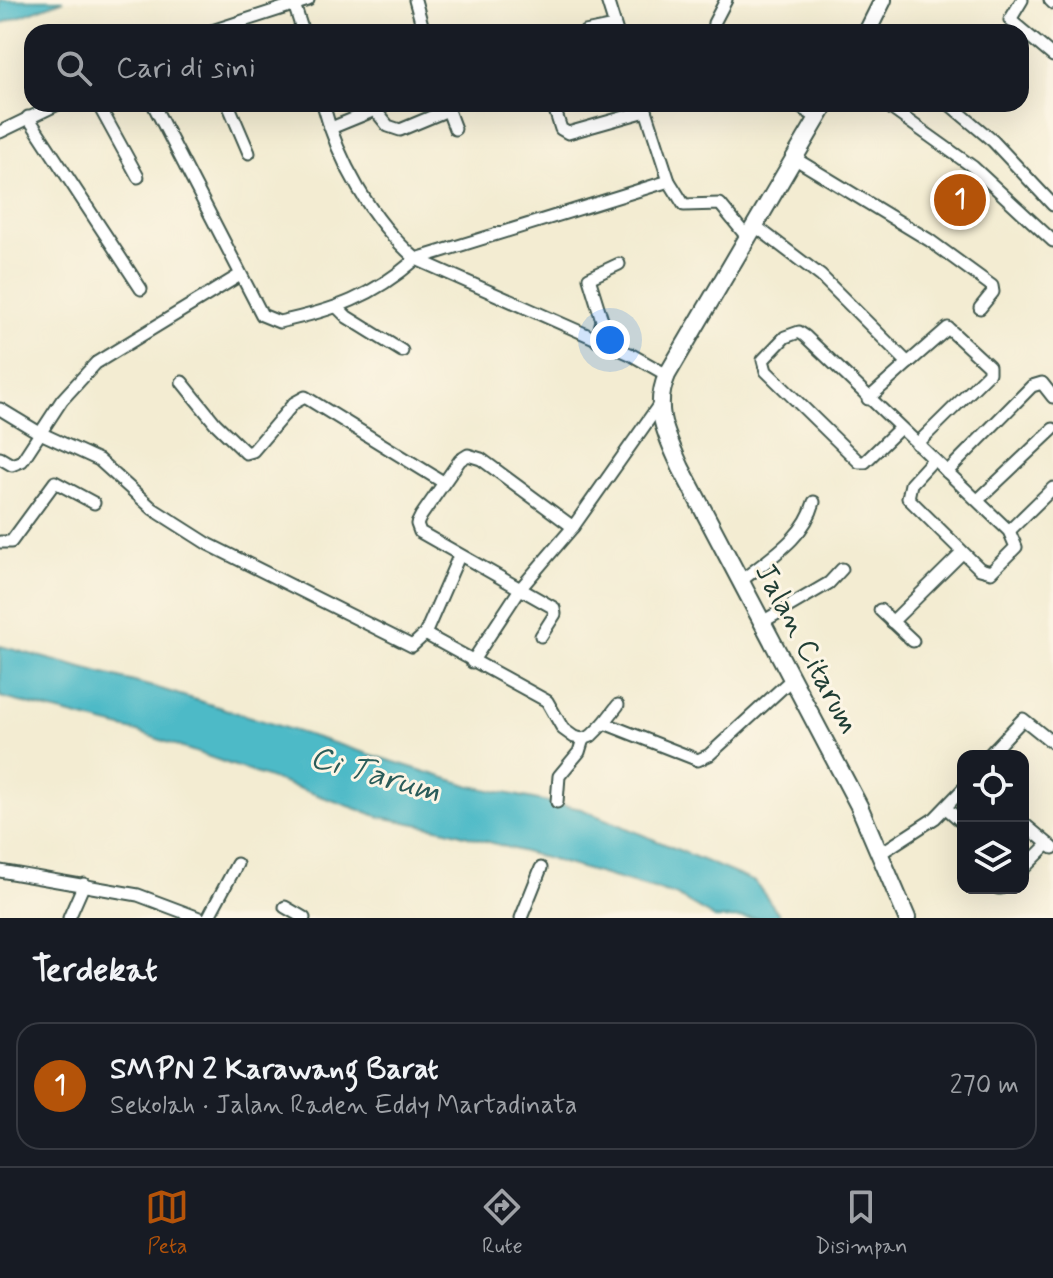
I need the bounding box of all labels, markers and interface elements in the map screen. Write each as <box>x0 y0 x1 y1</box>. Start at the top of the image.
search box <box>24 24 1029 112</box>
icon: search <box>52 46 96 90</box>
text: Cari di sini <box>116 49 256 88</box>
pin: 1 <box>934 170 986 230</box>
your location <box>590 320 630 360</box>
street label: Jalan Citarum <box>745 556 868 741</box>
water label: Ci Tarum <box>306 736 445 813</box>
map controls <box>957 750 1029 894</box>
button: locate <box>957 750 1029 822</box>
button: layers <box>957 822 1029 894</box>
text: Terdekat <box>32 948 158 993</box>
text: SMPN 2 Karawang Barat <box>110 1050 439 1089</box>
text: 1 <box>54 1069 66 1103</box>
text: 270 m <box>950 1069 1019 1103</box>
text: Sekolah · Jalan Raden Eddy Martadinata <box>110 1089 578 1123</box>
tab: Peta <box>145 1185 189 1261</box>
tab: Rute <box>480 1185 524 1261</box>
tab: Disimpan <box>815 1185 908 1261</box>

